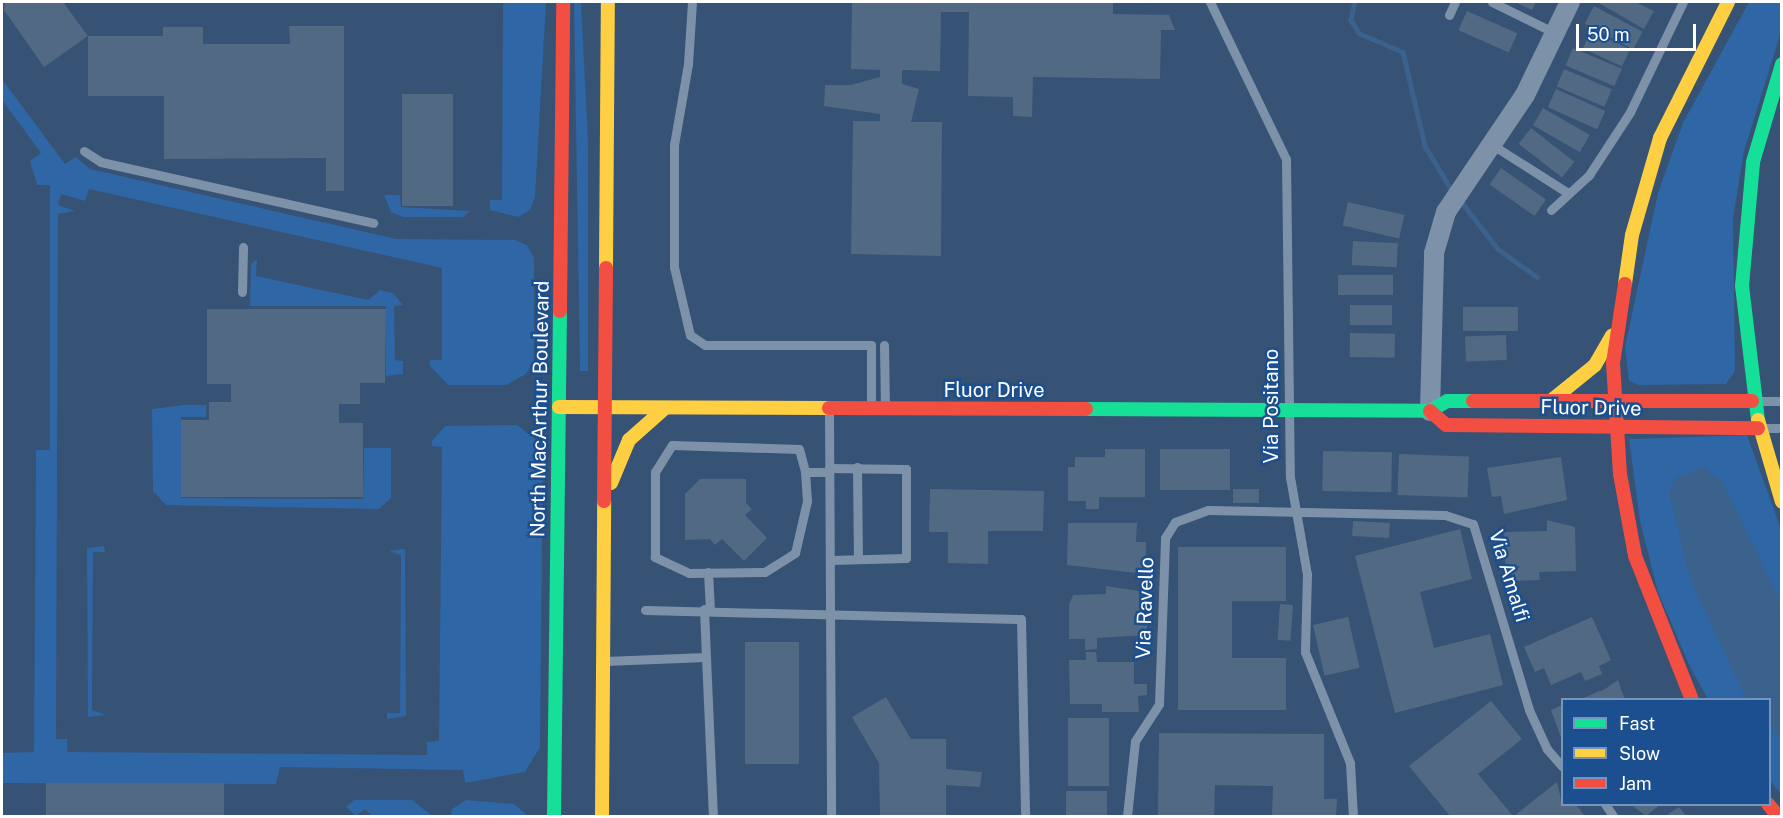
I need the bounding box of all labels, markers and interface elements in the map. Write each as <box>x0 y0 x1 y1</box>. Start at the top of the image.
scale bar <box>1579 12 1699 50</box>
text: 50 m <box>1587 24 1630 45</box>
street label: North MacArthur Boulevard <box>526 280 554 538</box>
street label: Via Positano <box>1259 349 1283 463</box>
street label: Fluor Drive <box>943 378 1045 402</box>
street label: Fluor Drive <box>1540 395 1642 421</box>
street label: Via Amalfi <box>1484 527 1534 625</box>
street label: Via Ravello <box>1131 557 1159 659</box>
legend <box>1561 698 1771 806</box>
text: Fast <box>1619 713 1655 734</box>
text: Slow <box>1619 743 1660 764</box>
text: Jam <box>1619 773 1652 794</box>

